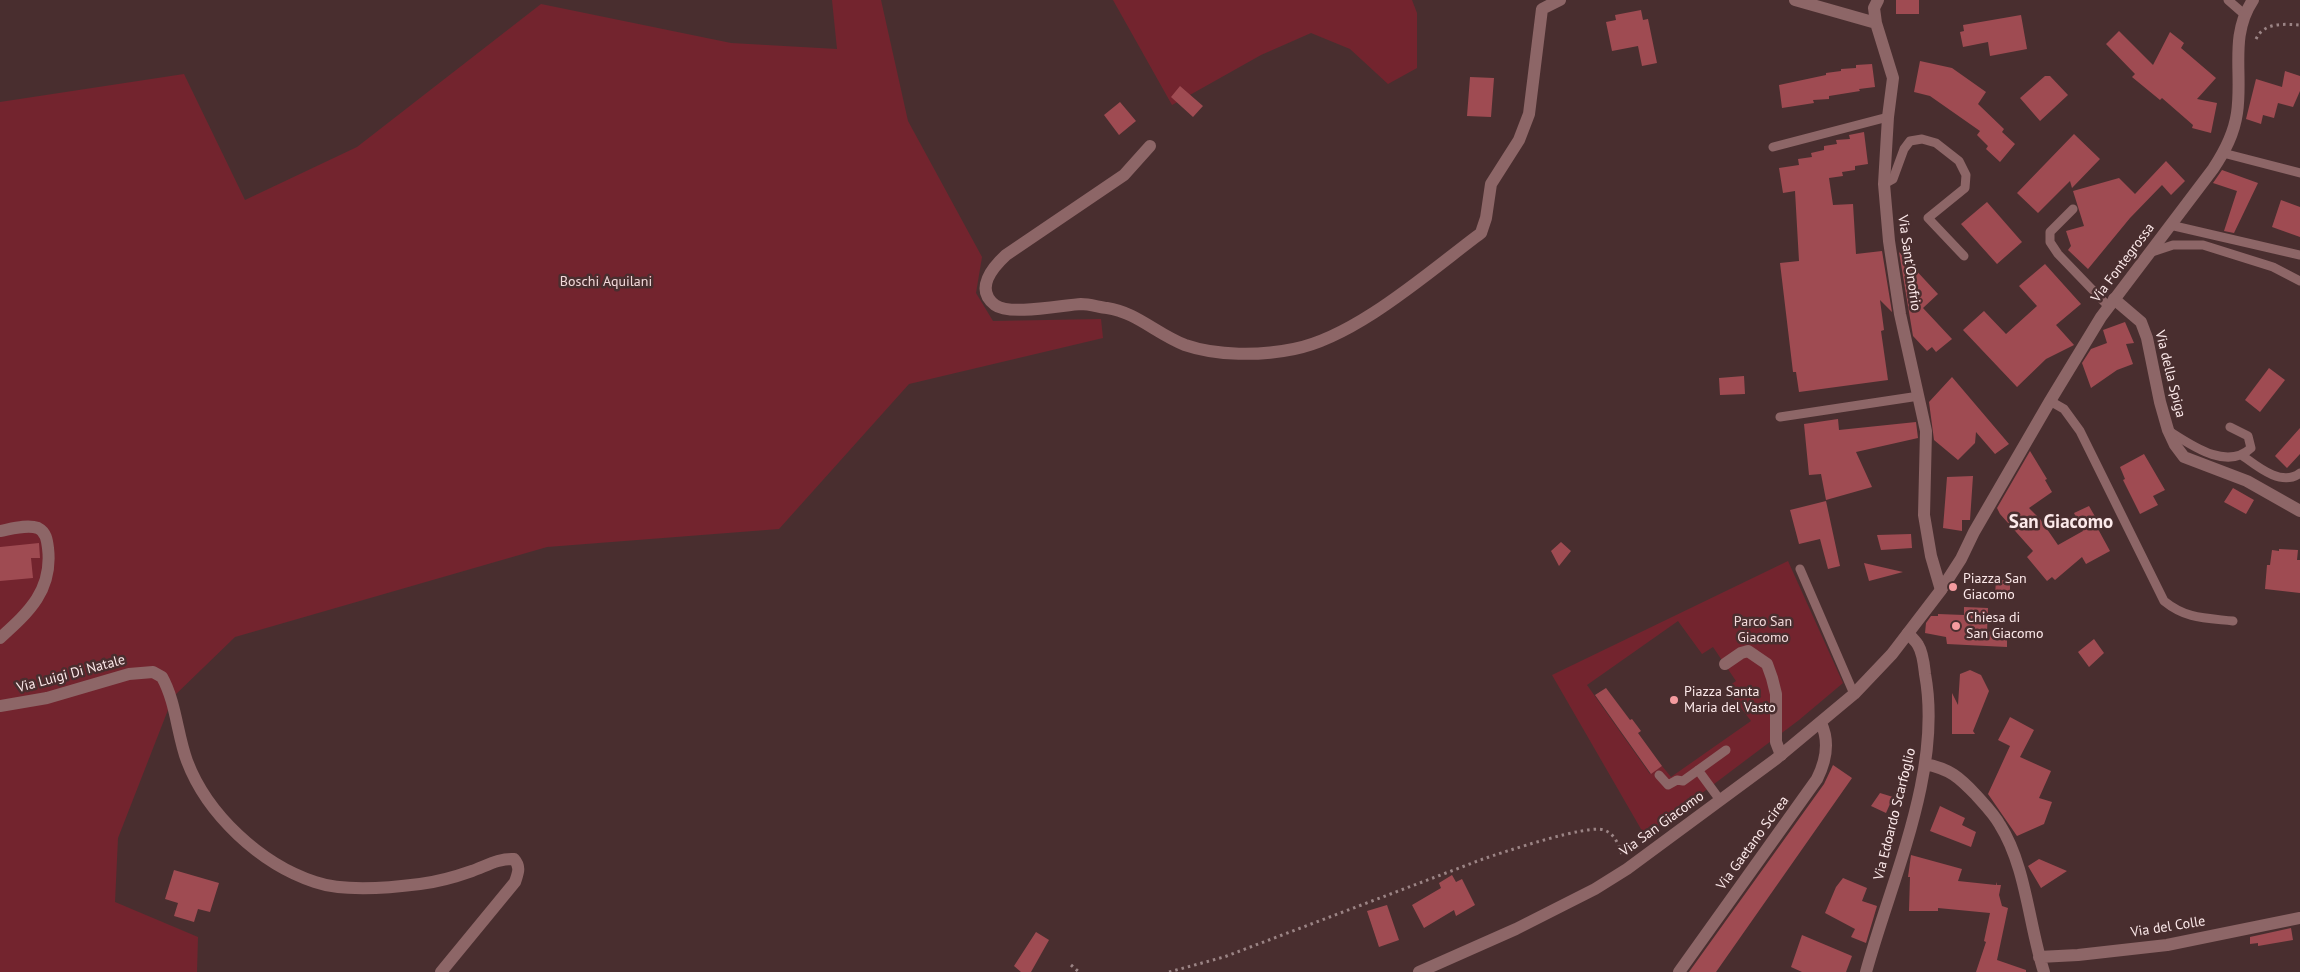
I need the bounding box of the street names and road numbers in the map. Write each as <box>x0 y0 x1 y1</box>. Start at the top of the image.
street label: Via Sant'Onofrio <box>1894 214 1924 312</box>
street label: Via Fontegrossa <box>2088 220 2158 306</box>
street label: Via della Spiga <box>2151 329 2189 419</box>
street label: Via Luigi Di Natale <box>15 651 127 697</box>
street label: Via Edoardo Scarfoglio <box>1870 746 1920 882</box>
street label: Via San Giacomo <box>1617 788 1707 860</box>
street label: Via Gaetano Scirea <box>1713 793 1793 893</box>
street label: Via del Colle <box>2130 913 2206 941</box>

